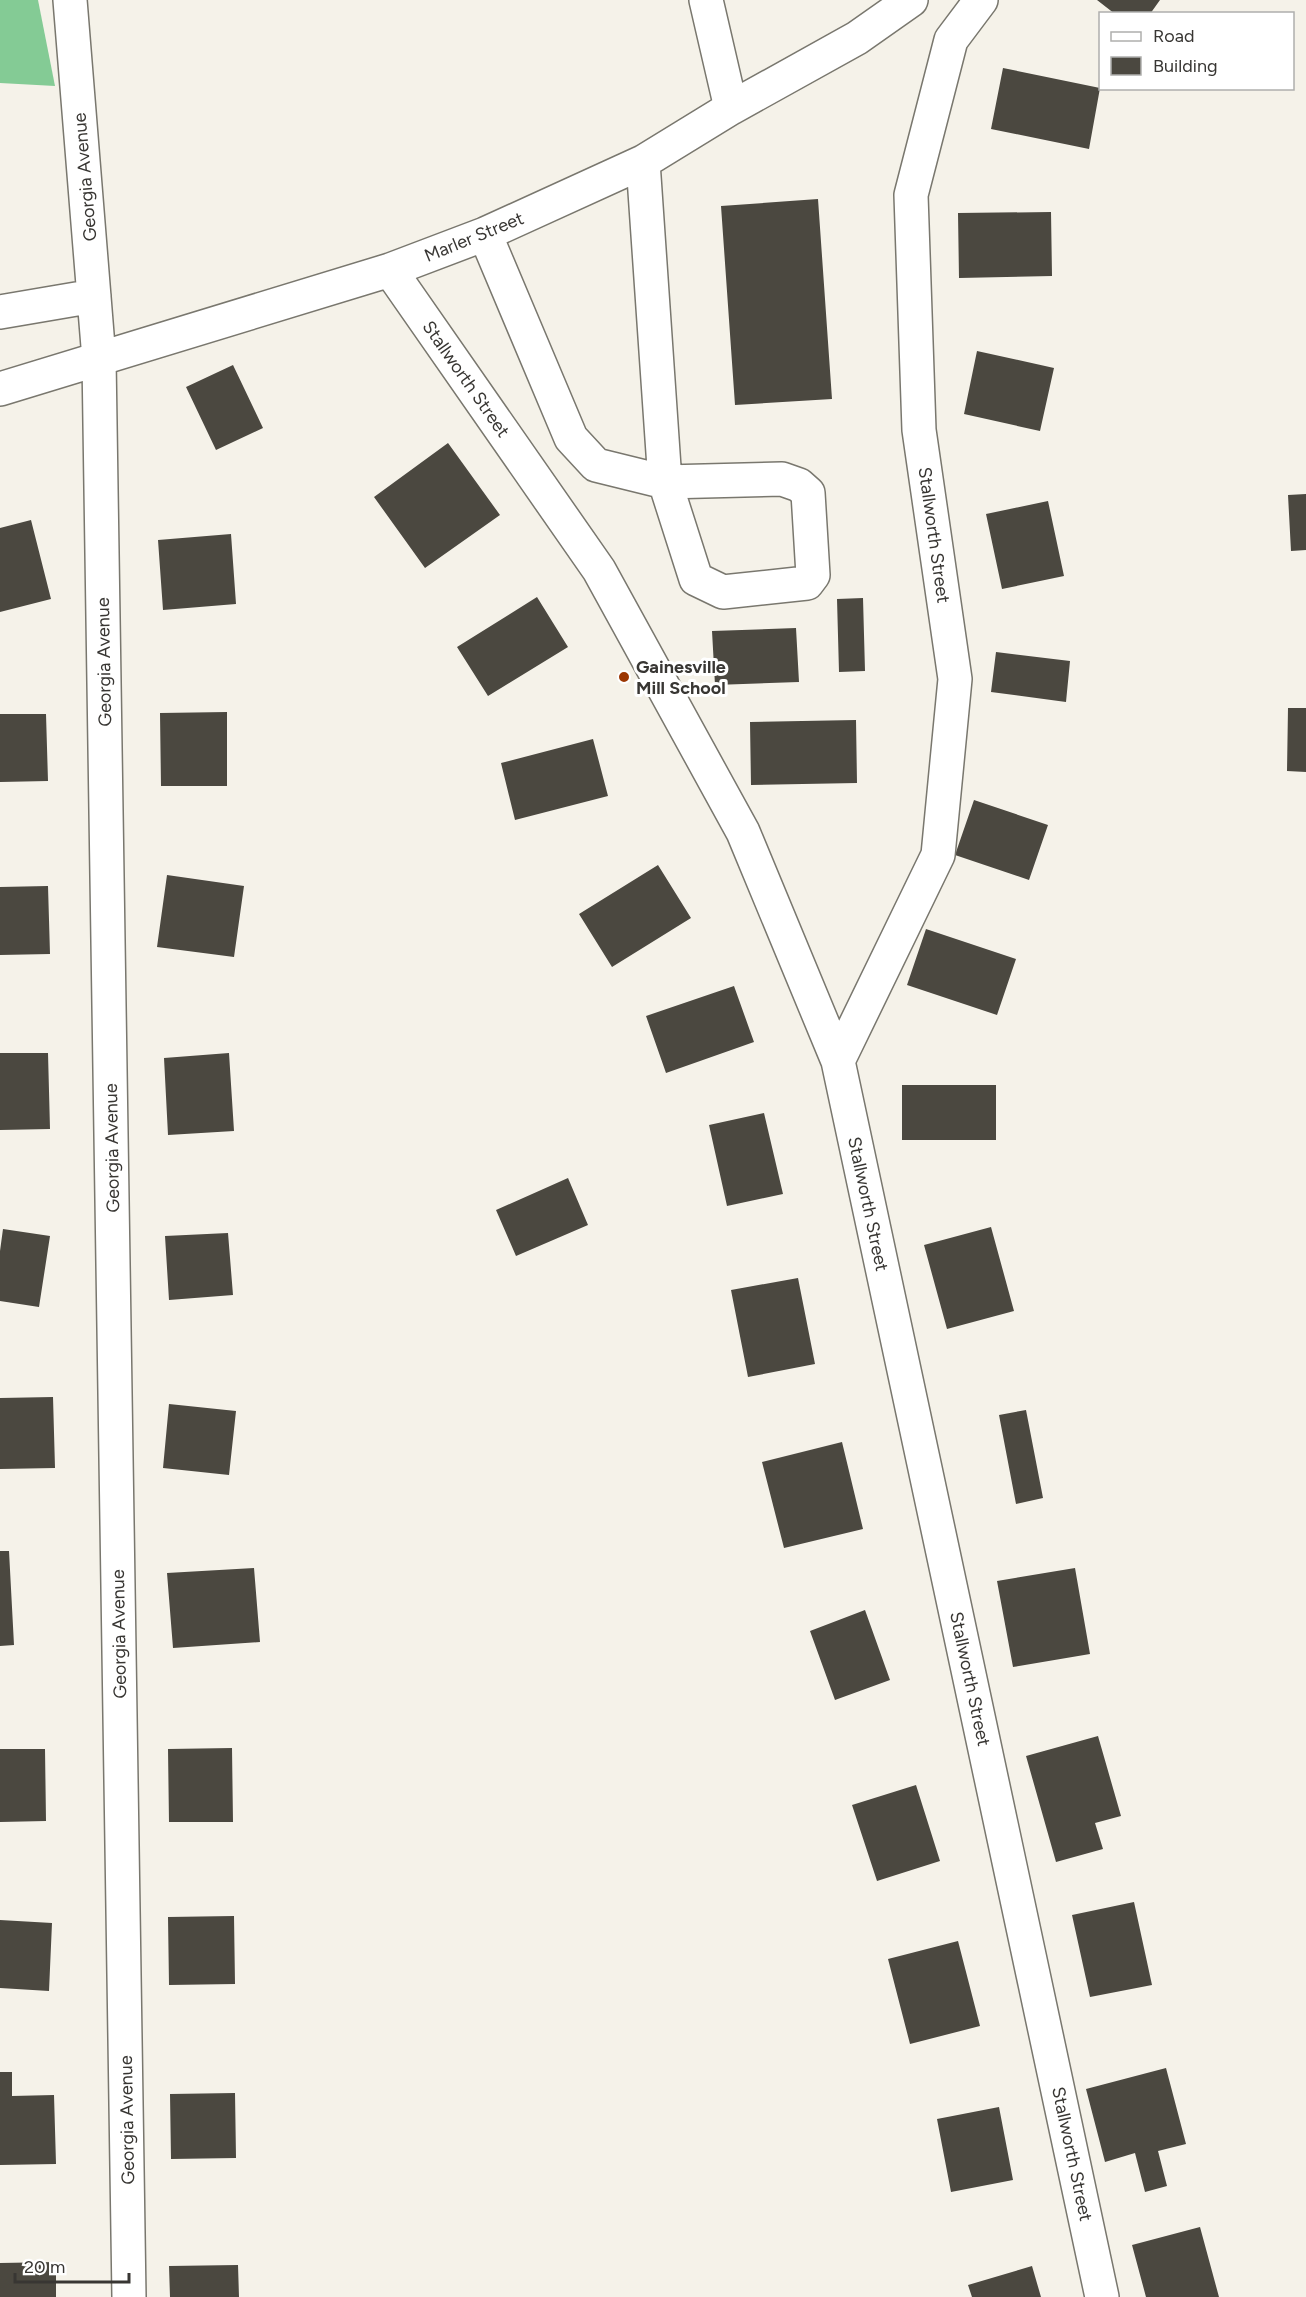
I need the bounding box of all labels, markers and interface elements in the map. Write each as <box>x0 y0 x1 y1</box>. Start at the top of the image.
legend <box>1099 12 1294 90</box>
text: Road <box>1153 25 1194 47</box>
text: Building <box>1153 55 1218 77</box>
street label: Georgia Avenue <box>68 111 102 242</box>
street label: Marler Street <box>421 207 527 267</box>
street label: Stallworth Street <box>418 317 514 442</box>
street label: Stallworth Street <box>914 466 954 605</box>
street label: Georgia Avenue <box>92 597 116 727</box>
place label: Gainesville Mill School <box>636 656 726 699</box>
marker: Gainesville Mill School <box>617 670 631 684</box>
street label: Georgia Avenue <box>100 1083 124 1213</box>
street label: Stallworth Street <box>843 1135 893 1273</box>
street label: Georgia Avenue <box>107 1569 131 1699</box>
street label: Stallworth Street <box>945 1610 995 1748</box>
street label: Georgia Avenue <box>115 2055 139 2185</box>
street label: Stallworth Street <box>1047 2085 1097 2223</box>
scale bar <box>15 2246 129 2284</box>
text: 20 m <box>24 2256 65 2278</box>

